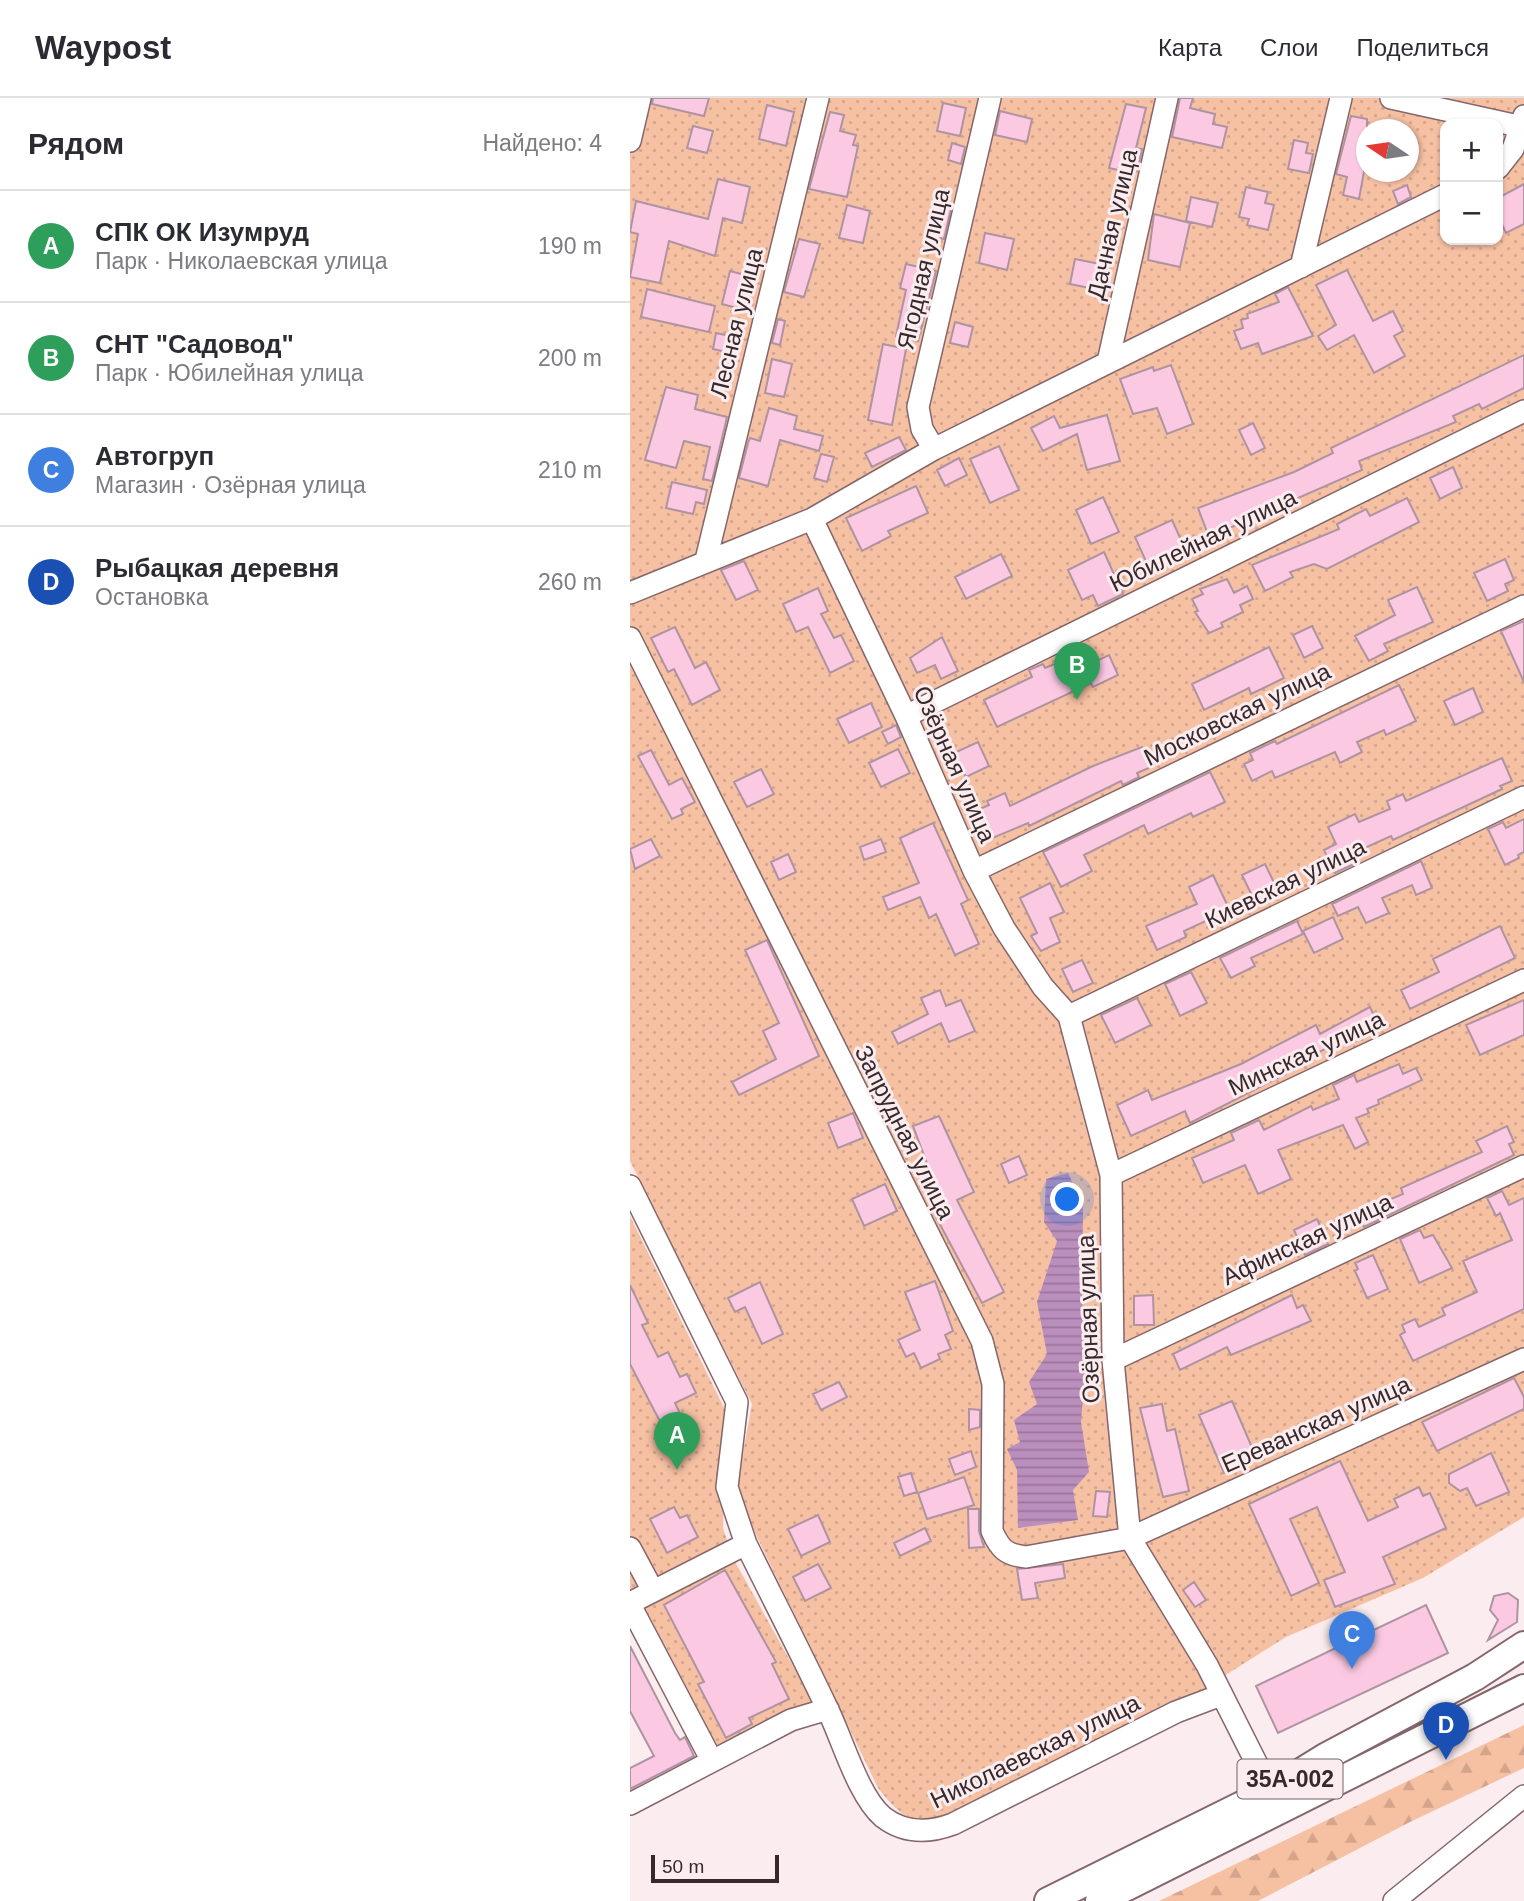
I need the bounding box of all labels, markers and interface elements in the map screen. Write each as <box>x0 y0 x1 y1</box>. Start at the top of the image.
text: Waypost <box>35 29 171 66</box>
text: Карта <box>1158 34 1222 61</box>
text: Слои <box>1260 34 1318 61</box>
text: Поделиться <box>1356 34 1489 61</box>
north arrow <box>1356 119 1419 182</box>
map controls <box>1440 119 1503 245</box>
button: + <box>1440 119 1503 182</box>
text: Рядом <box>28 127 124 160</box>
text: Найдено: 4 <box>482 130 602 156</box>
street label: Дачная улица <box>1082 145 1143 302</box>
button: − <box>1440 182 1503 245</box>
street label: Ягодная улица <box>891 185 955 352</box>
text: СПК ОК Изумруд <box>95 217 309 247</box>
text: A <box>43 233 59 259</box>
text: 190 m <box>538 233 602 259</box>
street label: Лесная улица <box>704 245 768 401</box>
text: Парк · Николаевская улица <box>95 248 388 274</box>
text: СНТ "Садовод" <box>95 329 294 359</box>
text: B <box>43 345 59 371</box>
text: 200 m <box>538 345 602 371</box>
text: Парк · Юбилейная улица <box>95 360 364 386</box>
text: Автогруп <box>95 441 214 471</box>
text: C <box>43 457 59 483</box>
text: 210 m <box>538 457 602 483</box>
text: Магазин · Озёрная улица <box>95 472 366 498</box>
street label: Юбилейная улица <box>1105 483 1301 597</box>
text: Рыбацкая деревня <box>95 553 339 583</box>
text: D <box>43 569 59 595</box>
text: 260 m <box>538 569 602 595</box>
text: Остановка <box>95 584 209 610</box>
pin: B <box>1054 642 1100 700</box>
street label: Московская улица <box>1139 657 1335 771</box>
street label: Озёрная улица <box>908 681 1002 847</box>
street label: Киевская улица <box>1200 832 1370 934</box>
street label: Минская улица <box>1224 1005 1389 1101</box>
street label: Запрудная улица <box>850 1041 961 1224</box>
your location <box>1050 1182 1084 1216</box>
street label: Афинская улица <box>1218 1187 1397 1290</box>
street label: Озёрная улица <box>1072 1234 1104 1404</box>
street label: Ереванская улица <box>1217 1370 1415 1478</box>
pin: A <box>654 1412 700 1470</box>
pin: C <box>1329 1611 1375 1669</box>
street label: Николаевская улица <box>926 1688 1145 1813</box>
pin: D <box>1423 1702 1469 1760</box>
road number: 35А-002 <box>1238 1760 1342 1798</box>
scale bar <box>651 1852 779 1884</box>
text: 50 m <box>662 1856 704 1877</box>

